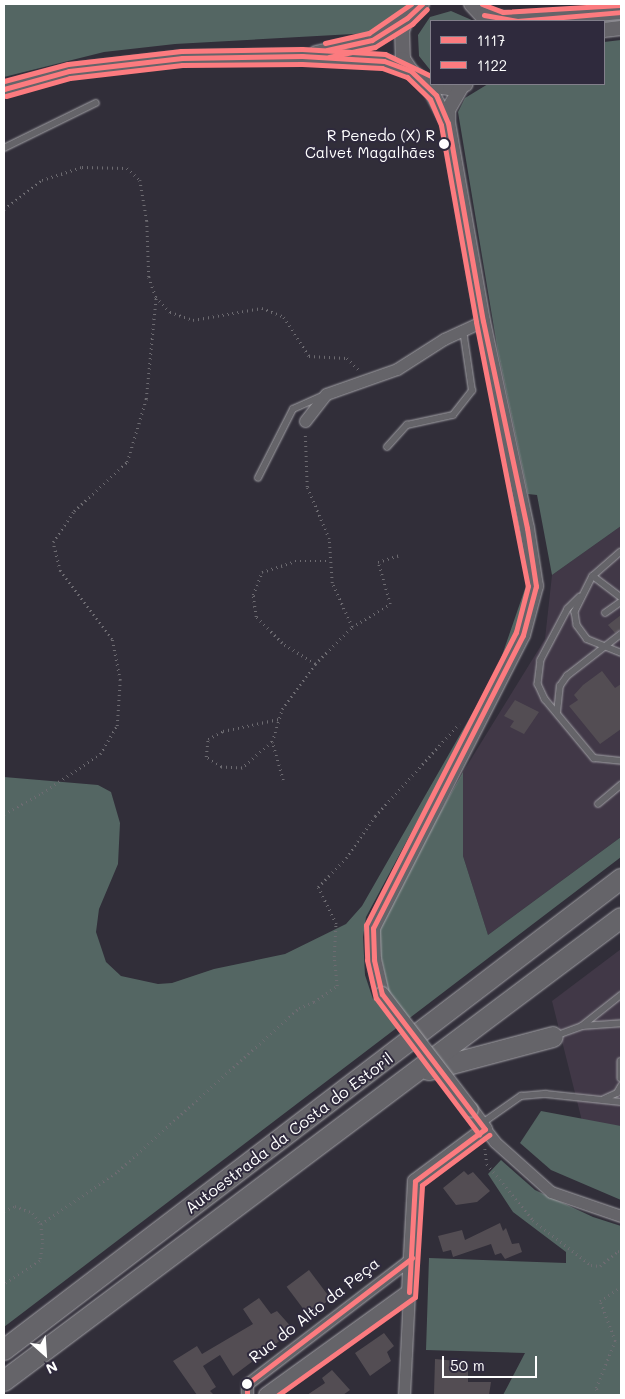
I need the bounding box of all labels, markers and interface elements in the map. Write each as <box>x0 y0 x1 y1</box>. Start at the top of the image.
legend <box>430 20 605 85</box>
text: 1117 <box>477 30 505 50</box>
text: 1122 <box>477 55 507 75</box>
place label: R Penedo (X) R Calvet Magalhães <box>305 126 435 161</box>
marker: R Penedo (X) R Calvet Magalhães <box>439 139 449 149</box>
street label: Autoestrada da Costa do Estoril <box>181 1048 397 1218</box>
street label: Rua do Alto da Peça <box>245 1253 383 1367</box>
north arrow <box>20 1329 70 1379</box>
scale bar <box>445 1346 540 1378</box>
text: 50 m <box>450 1355 485 1375</box>
text: N <box>43 1357 61 1379</box>
unlabelled marker <box>242 1379 252 1389</box>

